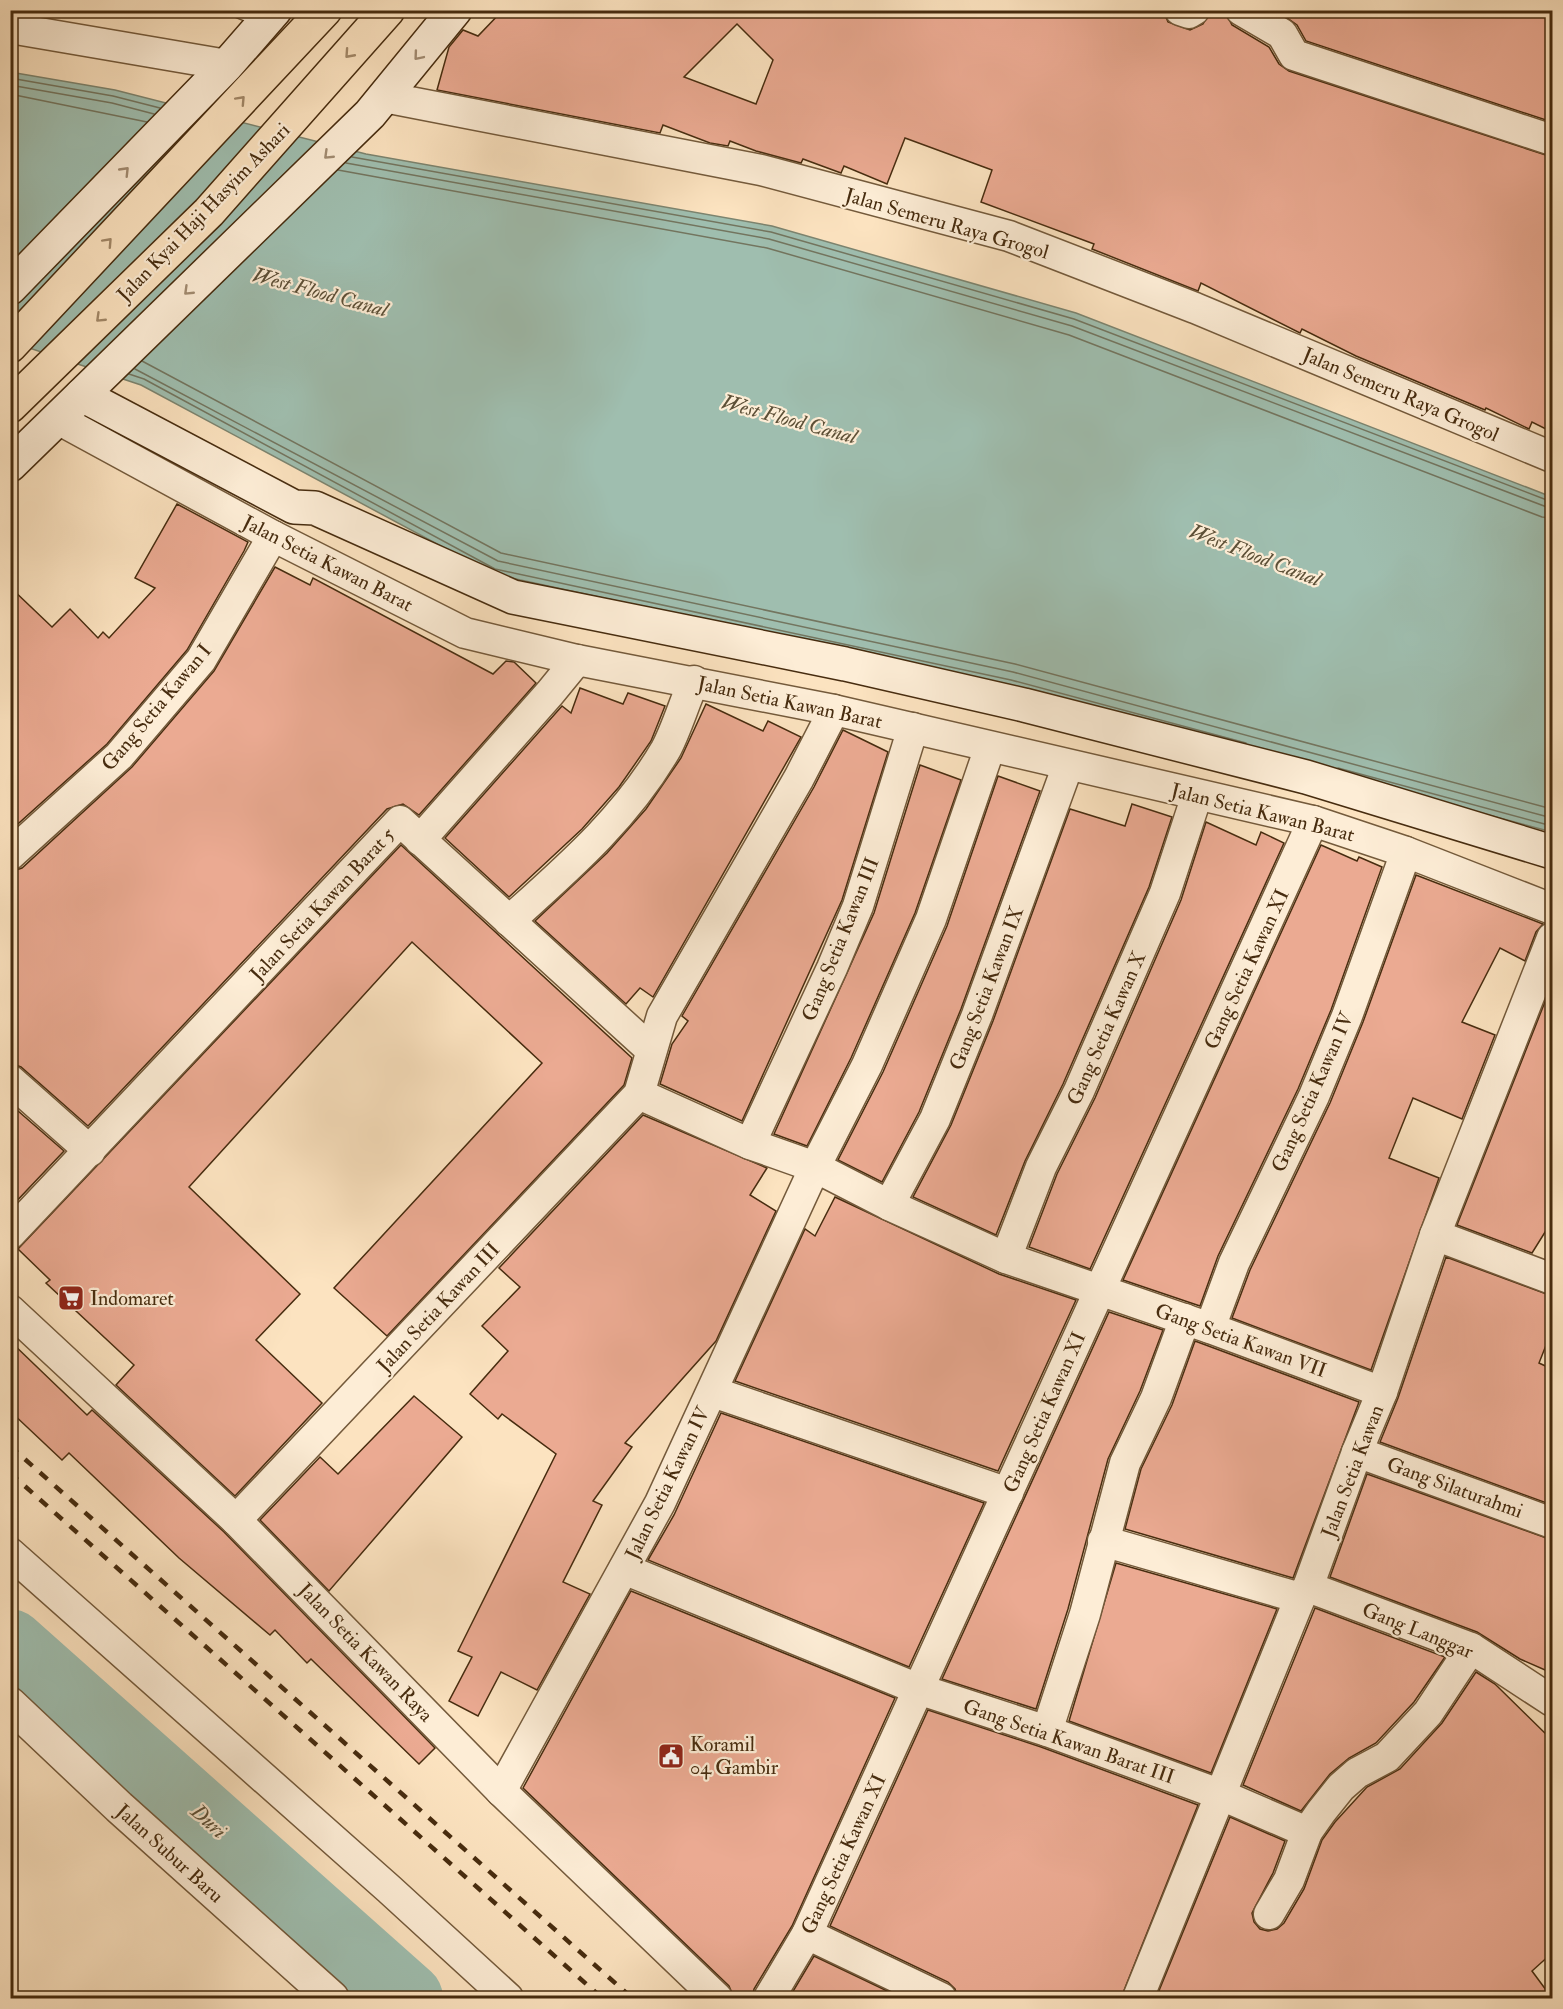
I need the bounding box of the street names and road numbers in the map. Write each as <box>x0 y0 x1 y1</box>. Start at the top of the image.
street label: Jalan Kyai Haji Hasyim Ashari <box>111 118 295 308</box>
street label: Jalan Semeru Raya Grogol <box>841 182 1052 265</box>
street label: Jalan Semeru Raya Grogol <box>1298 341 1503 447</box>
street label: Jalan Setia Kawan Barat <box>237 509 418 617</box>
street label: Gang Setia Kawan I <box>96 639 217 776</box>
street label: Jalan Setia Kawan Barat <box>694 671 885 734</box>
street label: Jalan Setia Kawan Barat <box>1168 777 1358 847</box>
street label: Jalan Setia Kawan Barat 5 <box>244 822 400 987</box>
street label: Gang Setia Kawan III <box>796 854 885 1025</box>
street label: Gang Setia Kawan XI <box>1198 885 1294 1053</box>
street label: Gang Setia Kawan IX <box>944 902 1029 1074</box>
street label: Gang Setia Kawan X <box>1061 947 1152 1109</box>
street label: Gang Setia Kawan IV <box>1266 1008 1359 1176</box>
street label: Jalan Setia Kawan III <box>371 1237 505 1378</box>
street label: Gang Setia Kawan VII <box>1152 1298 1330 1383</box>
street label: Gang Setia Kawan XI <box>998 1328 1091 1497</box>
street label: Jalan Setia Kawan <box>1315 1401 1389 1542</box>
street label: Jalan Setia Kawan IV <box>619 1402 716 1564</box>
street label: Gang Silaturahmi <box>1383 1451 1526 1524</box>
street label: Jalan Setia Kawan Raya <box>292 1577 439 1728</box>
street label: Gang Langgar <box>1359 1597 1478 1664</box>
street label: Gang Setia Kawan Barat III <box>960 1694 1178 1789</box>
street label: Gang Setia Kawan XI <box>795 1770 891 1938</box>
street label: Jalan Subur Baru <box>110 1798 229 1908</box>

